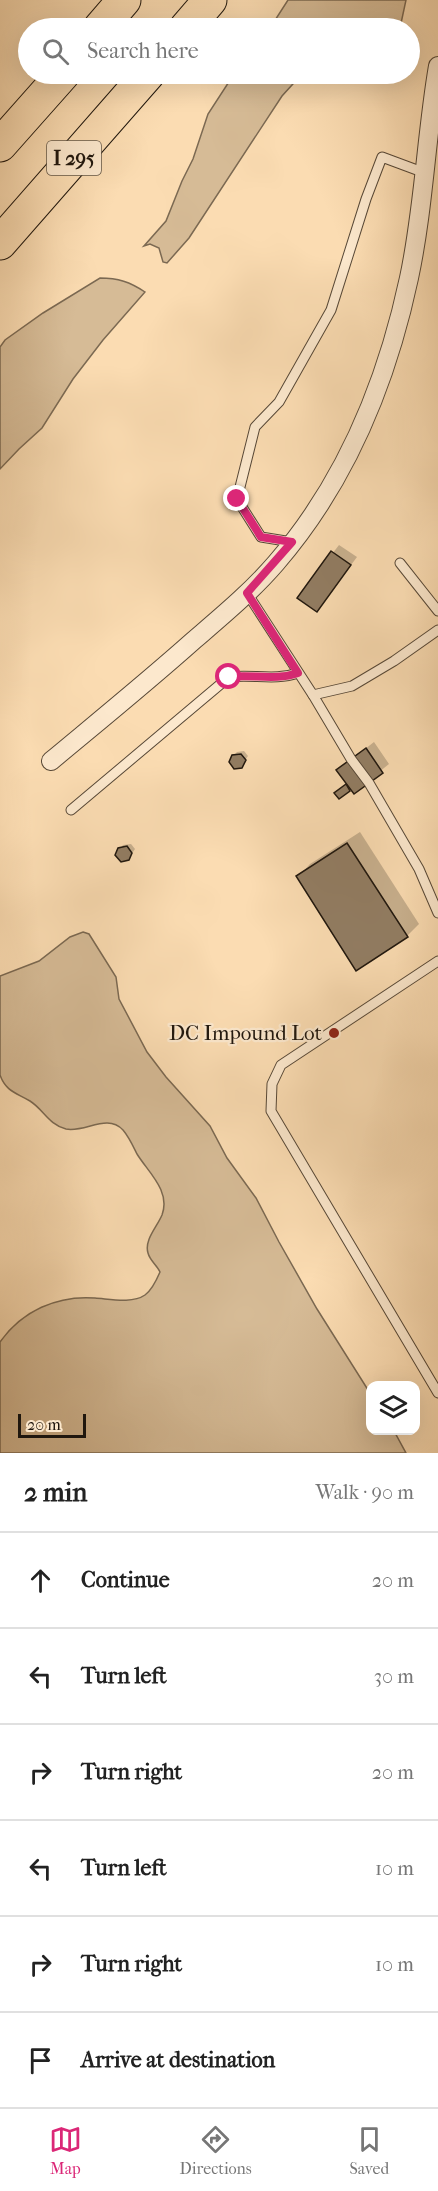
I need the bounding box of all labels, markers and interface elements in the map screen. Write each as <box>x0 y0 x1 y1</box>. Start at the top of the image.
search box <box>18 18 420 84</box>
icon: search <box>39 35 72 68</box>
text: Search here <box>87 38 199 64</box>
road number: I 295 <box>47 141 101 175</box>
route end <box>223 485 249 511</box>
route start <box>215 663 241 689</box>
place label: DC Impound Lot <box>169 1021 323 1045</box>
marker: DC Impound Lot <box>327 1026 341 1040</box>
map controls <box>366 1381 420 1435</box>
button: layers <box>366 1381 420 1435</box>
scale bar <box>18 1411 86 1438</box>
text: 20 m <box>27 1415 61 1434</box>
text: 2 min <box>24 1477 87 1508</box>
text: Walk · 90 m <box>316 1481 414 1504</box>
icon: ahead <box>24 1564 57 1597</box>
text: Continue <box>81 1567 170 1593</box>
text: 20 m <box>372 1569 414 1592</box>
icon: left <box>24 1660 57 1693</box>
text: Turn left <box>81 1663 167 1689</box>
text: 30 m <box>374 1665 414 1688</box>
icon: right <box>24 1756 57 1789</box>
text: Turn right <box>81 1759 182 1785</box>
text: 20 m <box>372 1761 414 1784</box>
icon: left <box>24 1852 57 1885</box>
text: Turn left <box>81 1855 167 1881</box>
text: 10 m <box>375 1857 414 1880</box>
icon: right <box>24 1948 57 1981</box>
text: Turn right <box>81 1951 182 1977</box>
text: 10 m <box>375 1953 414 1976</box>
icon: arrive <box>24 2044 57 2077</box>
text: Arrive at destination <box>81 2047 275 2073</box>
tab: Map <box>49 2123 82 2178</box>
tab: Directions <box>180 2123 252 2178</box>
tab: Saved <box>349 2123 389 2178</box>

